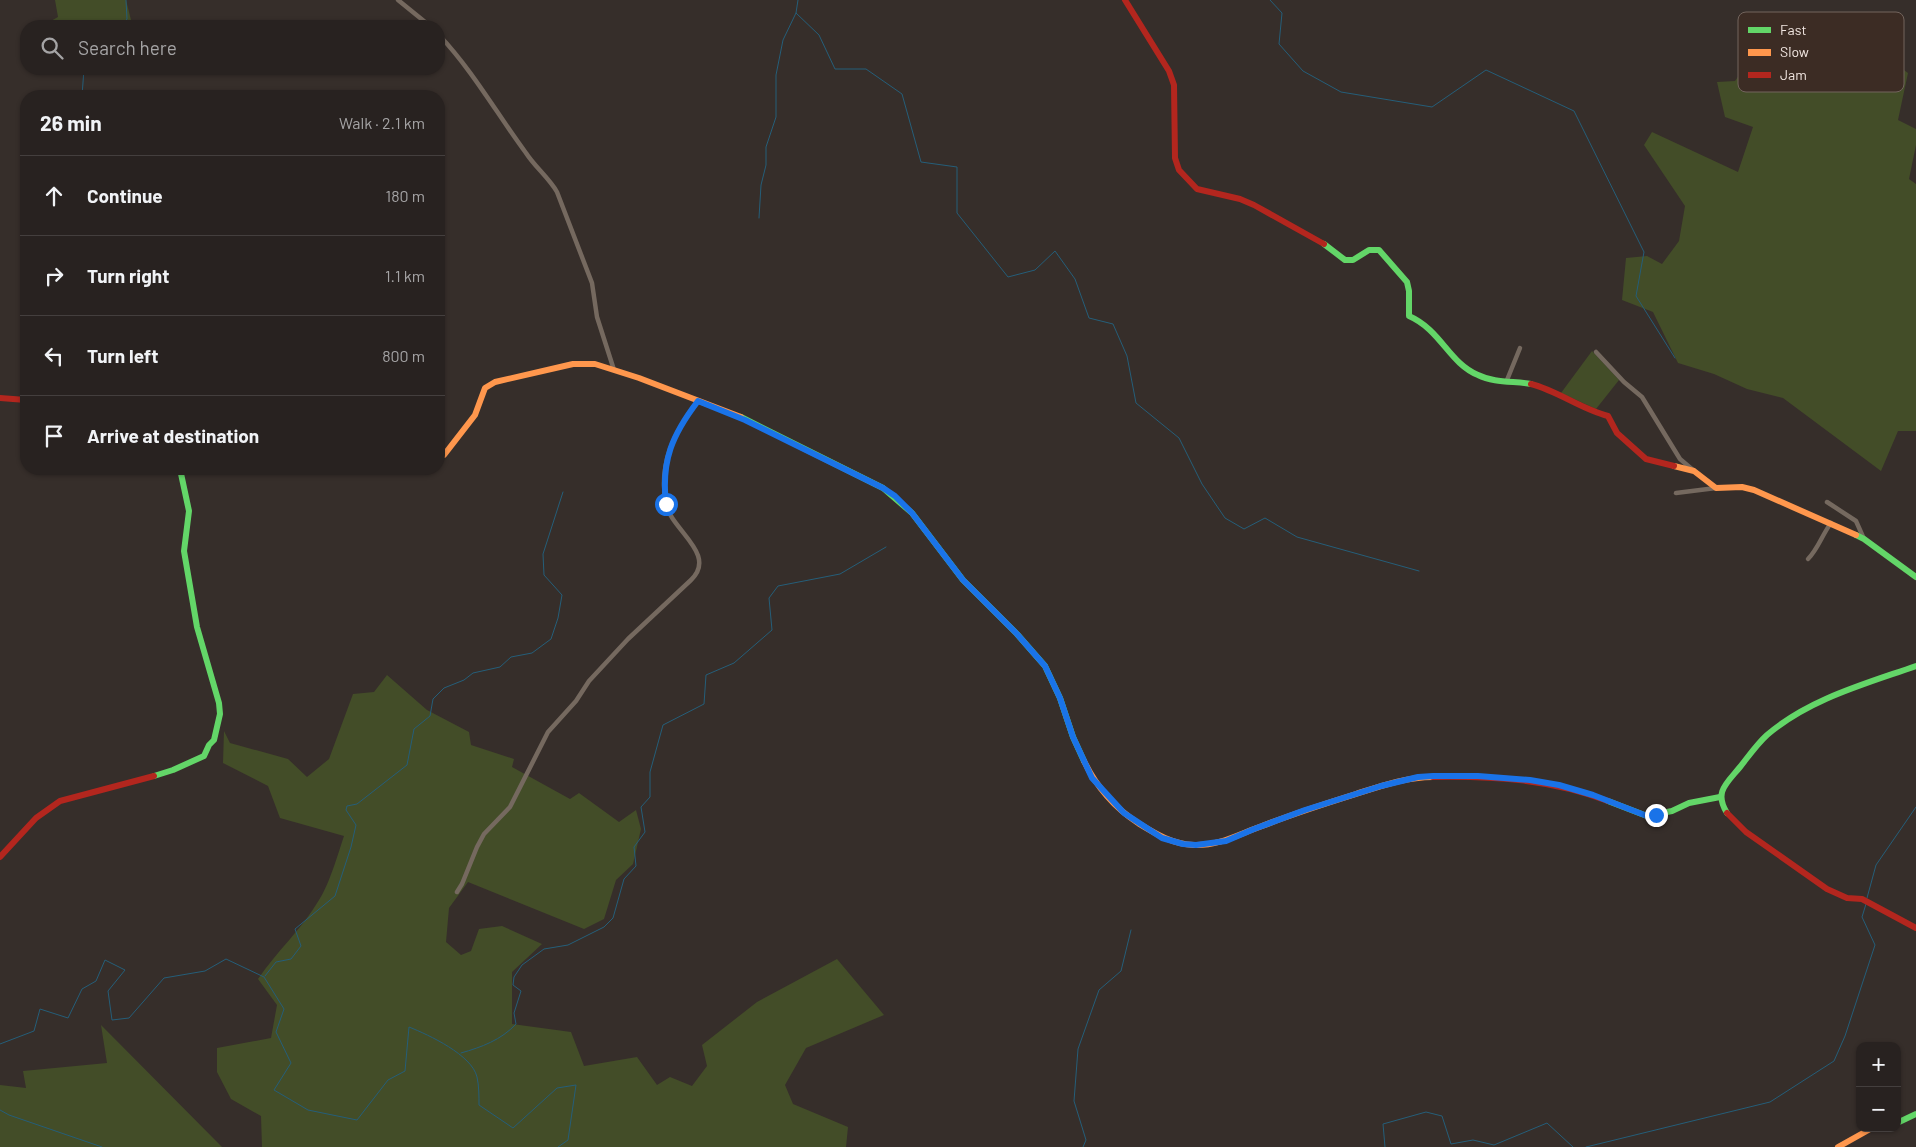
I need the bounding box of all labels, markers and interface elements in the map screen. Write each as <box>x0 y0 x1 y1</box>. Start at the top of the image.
legend <box>1738 12 1904 92</box>
search box <box>20 20 445 75</box>
text: Fast <box>1780 21 1806 38</box>
icon: search <box>38 34 66 62</box>
text: Search here <box>78 36 177 59</box>
text: Slow <box>1780 43 1809 60</box>
text: Jam <box>1780 66 1807 83</box>
text: 26 min <box>40 110 102 135</box>
text: Walk · 2.1 km <box>339 113 425 132</box>
icon: ahead <box>40 182 68 210</box>
text: Continue <box>87 184 163 207</box>
text: 180 m <box>386 186 425 205</box>
icon: right <box>40 262 68 290</box>
text: Turn right <box>87 264 169 287</box>
text: 1.1 km <box>385 266 425 285</box>
icon: left <box>40 342 68 370</box>
text: Turn left <box>87 344 158 367</box>
text: 800 m <box>382 346 425 365</box>
icon: arrive <box>40 422 68 450</box>
text: Arrive at destination <box>87 424 259 447</box>
route start <box>655 493 678 516</box>
route end <box>1645 804 1668 827</box>
map controls <box>1856 1042 1901 1132</box>
button: + <box>1856 1042 1901 1087</box>
button: − <box>1856 1087 1901 1132</box>

